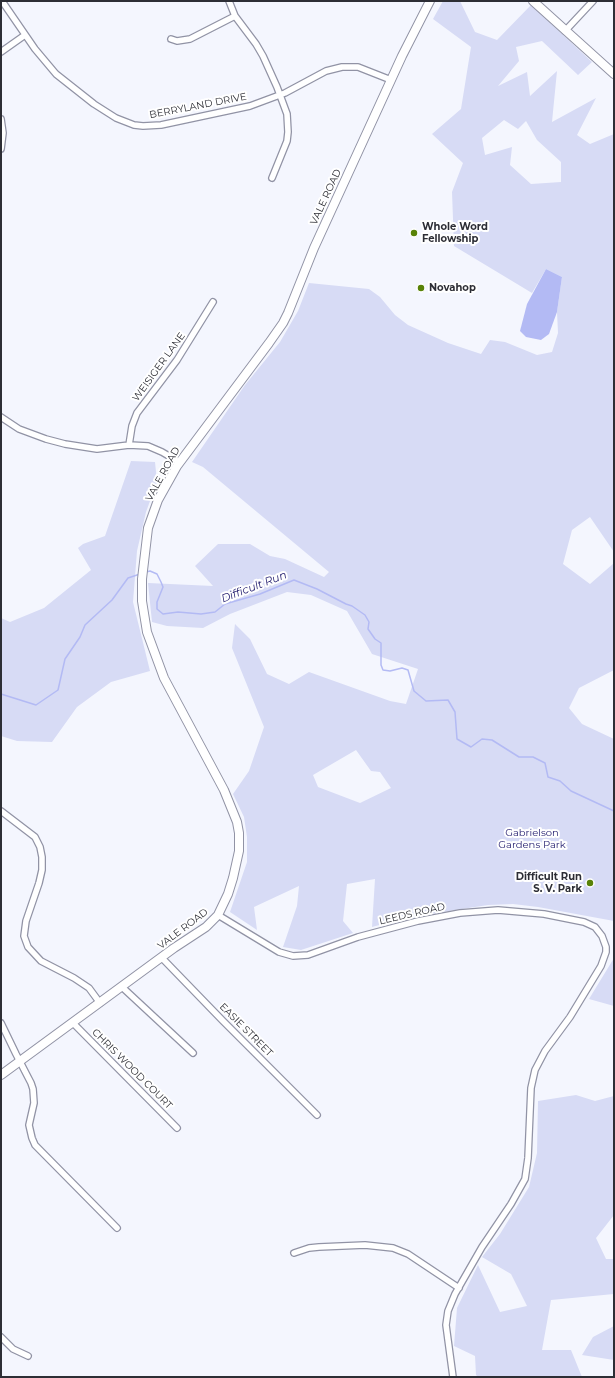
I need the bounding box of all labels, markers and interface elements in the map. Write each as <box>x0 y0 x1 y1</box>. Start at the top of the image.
street label: BERRYLAND DRIVE <box>148 91 248 121</box>
street label: VALE ROAD <box>308 167 344 227</box>
place label: Whole Word Fellowship <box>422 221 488 244</box>
marker: Whole Word Fellowship <box>409 228 419 238</box>
place label: Novahop <box>429 282 476 294</box>
marker: Novahop <box>416 283 426 293</box>
street label: WEISIGER LANE <box>130 330 188 404</box>
street label: VALE ROAD <box>143 445 183 503</box>
water label: Difficult Run <box>219 568 289 606</box>
park label: Gabrielson Gardens Park <box>498 827 566 850</box>
place label: Difficult Run S. V. Park <box>516 871 582 894</box>
marker: Difficult Run S. V. Park <box>585 878 595 888</box>
street label: LEEDS ROAD <box>378 901 446 927</box>
street label: VALE ROAD <box>155 906 211 952</box>
street label: EASIE STREET <box>217 1001 275 1059</box>
street label: CHRIS WOOD COURT <box>89 1026 175 1112</box>

